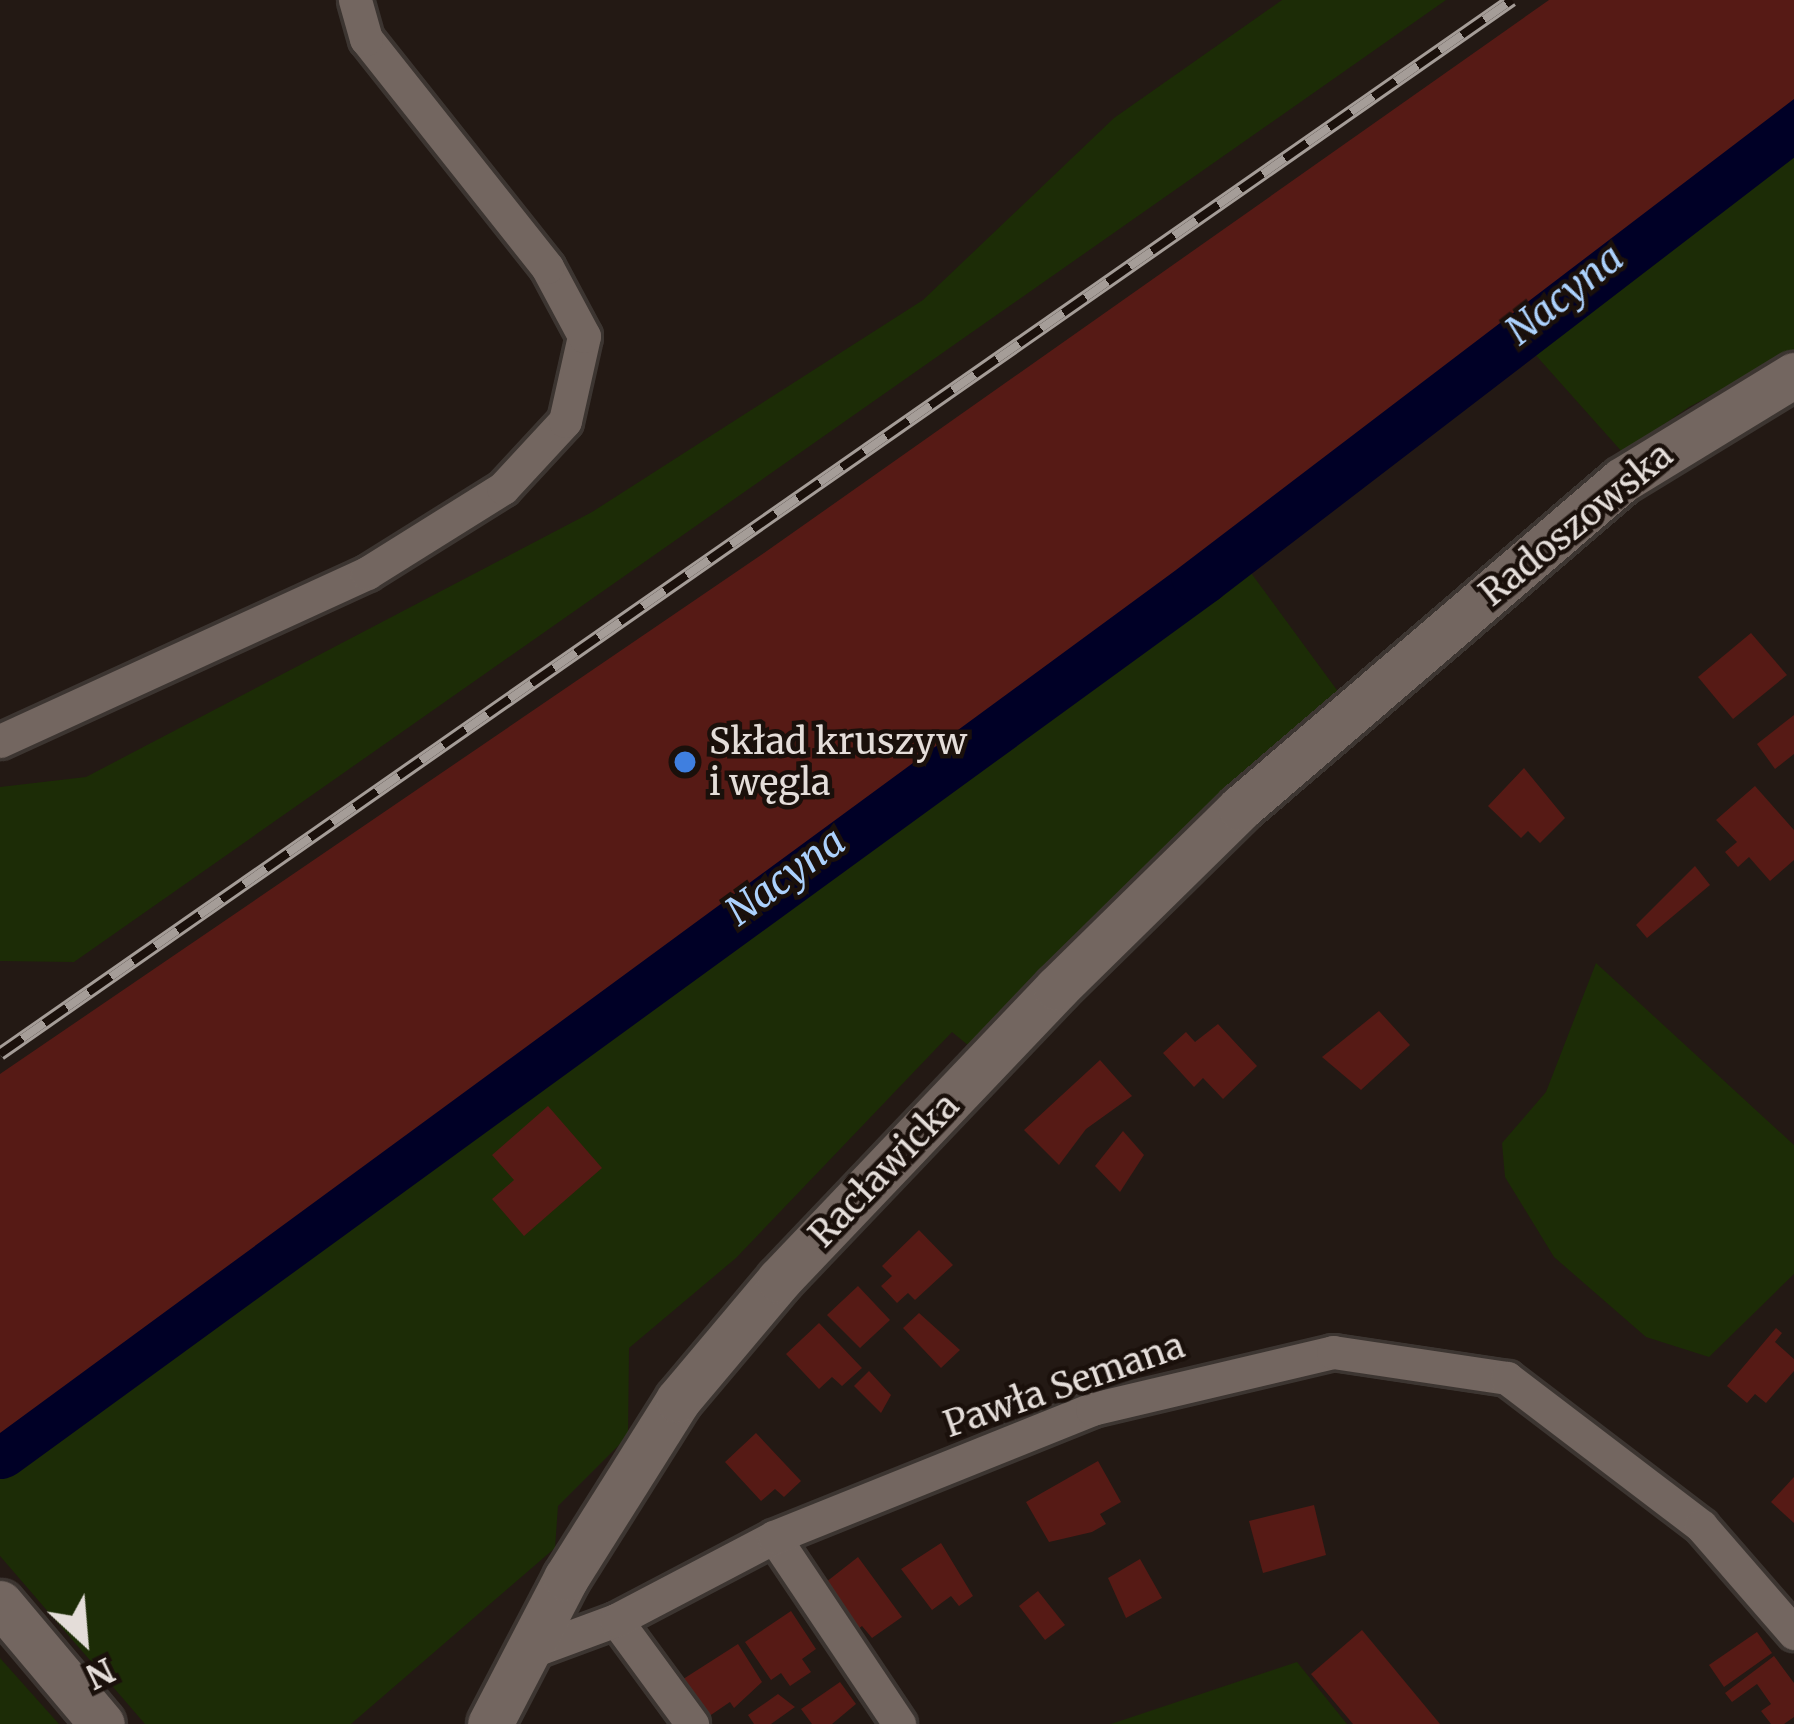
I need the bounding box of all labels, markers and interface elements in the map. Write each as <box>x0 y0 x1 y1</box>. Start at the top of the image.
water label: Nacyna <box>1497 235 1633 355</box>
street label: Radoszowska <box>1471 433 1681 615</box>
place label: Skład kruszyw i węgla <box>709 719 967 804</box>
marker: Skład kruszyw i węgla <box>672 749 698 775</box>
water label: Nacyna <box>718 818 854 936</box>
street label: Racławicka <box>800 1084 968 1256</box>
street label: Pawła Semana <box>938 1324 1190 1446</box>
north arrow <box>24 1580 144 1700</box>
text: N <box>79 1649 121 1697</box>

